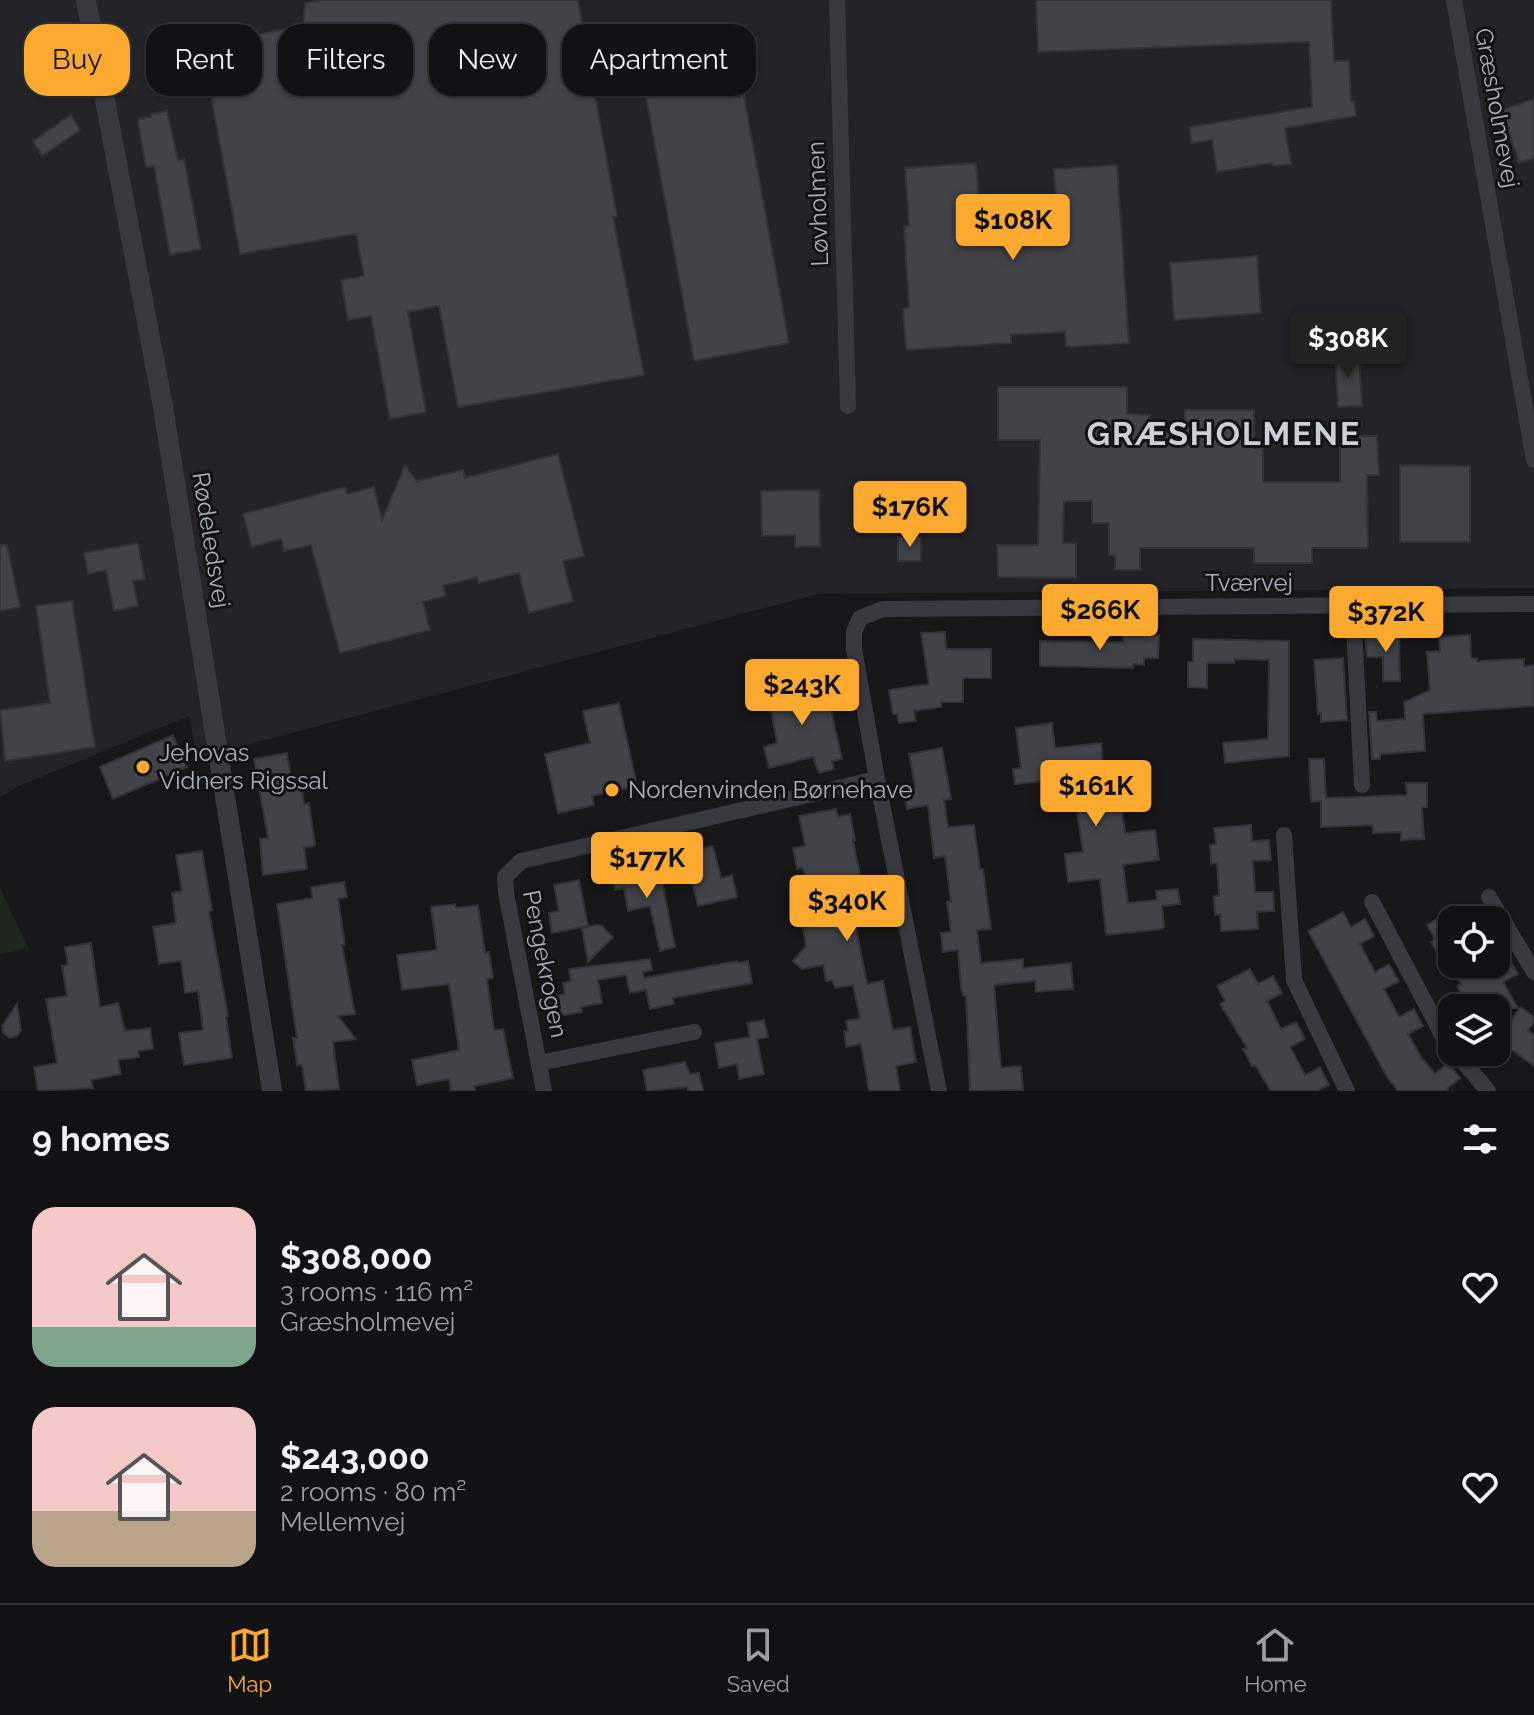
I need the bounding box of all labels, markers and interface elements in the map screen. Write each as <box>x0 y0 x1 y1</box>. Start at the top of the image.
chip: Buy <box>24 24 130 96</box>
chip: Rent <box>146 24 262 96</box>
chip: Filters <box>278 24 413 96</box>
chip: New <box>429 24 546 96</box>
chip: Apartment <box>562 24 756 96</box>
street label: Græsholmevej <box>1469 26 1526 190</box>
street label: Løvholmen <box>801 141 834 267</box>
pin: $108K <box>957 194 1069 262</box>
text: $108K <box>974 205 1052 235</box>
pin: $308K <box>1292 312 1404 380</box>
text: $308K <box>1308 323 1388 353</box>
district label: GRÆSHOLMENE <box>1087 415 1361 452</box>
street label: Rødeledsvej <box>186 470 237 610</box>
pin: $176K <box>854 481 966 549</box>
text: $176K <box>871 492 949 522</box>
street label: Tværvej <box>1205 568 1293 597</box>
pin: $266K <box>1044 584 1156 652</box>
pin: $372K <box>1330 586 1442 654</box>
text: $266K <box>1060 595 1140 625</box>
text: $372K <box>1347 597 1425 627</box>
pin: $243K <box>746 659 858 727</box>
text: $243K <box>763 670 841 700</box>
place label: Jehovas Vidners Rigssal <box>159 738 329 795</box>
marker: Jehovas Vidners Rigssal <box>134 758 152 776</box>
pin: $161K <box>1040 760 1152 828</box>
text: $161K <box>1058 771 1134 801</box>
place label: Nordenvinden Børnehave <box>628 775 912 804</box>
marker: Nordenvinden Børnehave <box>603 781 621 799</box>
pin: $177K <box>591 832 703 900</box>
text: $177K <box>609 843 685 873</box>
pin: $340K <box>791 875 903 943</box>
text: $340K <box>807 886 887 916</box>
street label: Pengekrogen <box>517 888 574 1040</box>
map controls <box>1438 906 1510 1066</box>
button: locate <box>1438 906 1510 978</box>
button: layers <box>1438 994 1510 1066</box>
icon: filters <box>1458 1117 1502 1161</box>
text: 9 homes <box>32 1119 170 1159</box>
text: $308,000 <box>280 1237 432 1277</box>
icon: home <box>96 1239 192 1335</box>
icon: heart <box>1458 1265 1502 1309</box>
text: 3 rooms · 116 m² <box>280 1277 473 1307</box>
text: Græsholmevej <box>280 1307 455 1337</box>
text: $243,000 <box>280 1437 430 1477</box>
icon: home <box>96 1439 192 1535</box>
icon: heart <box>1458 1465 1502 1509</box>
text: 2 rooms · 80 m² <box>280 1477 466 1507</box>
text: Mellemvej <box>280 1507 405 1537</box>
tab: Map <box>227 1623 272 1697</box>
tab: Saved <box>727 1623 790 1697</box>
tab: Home <box>1244 1623 1307 1697</box>

